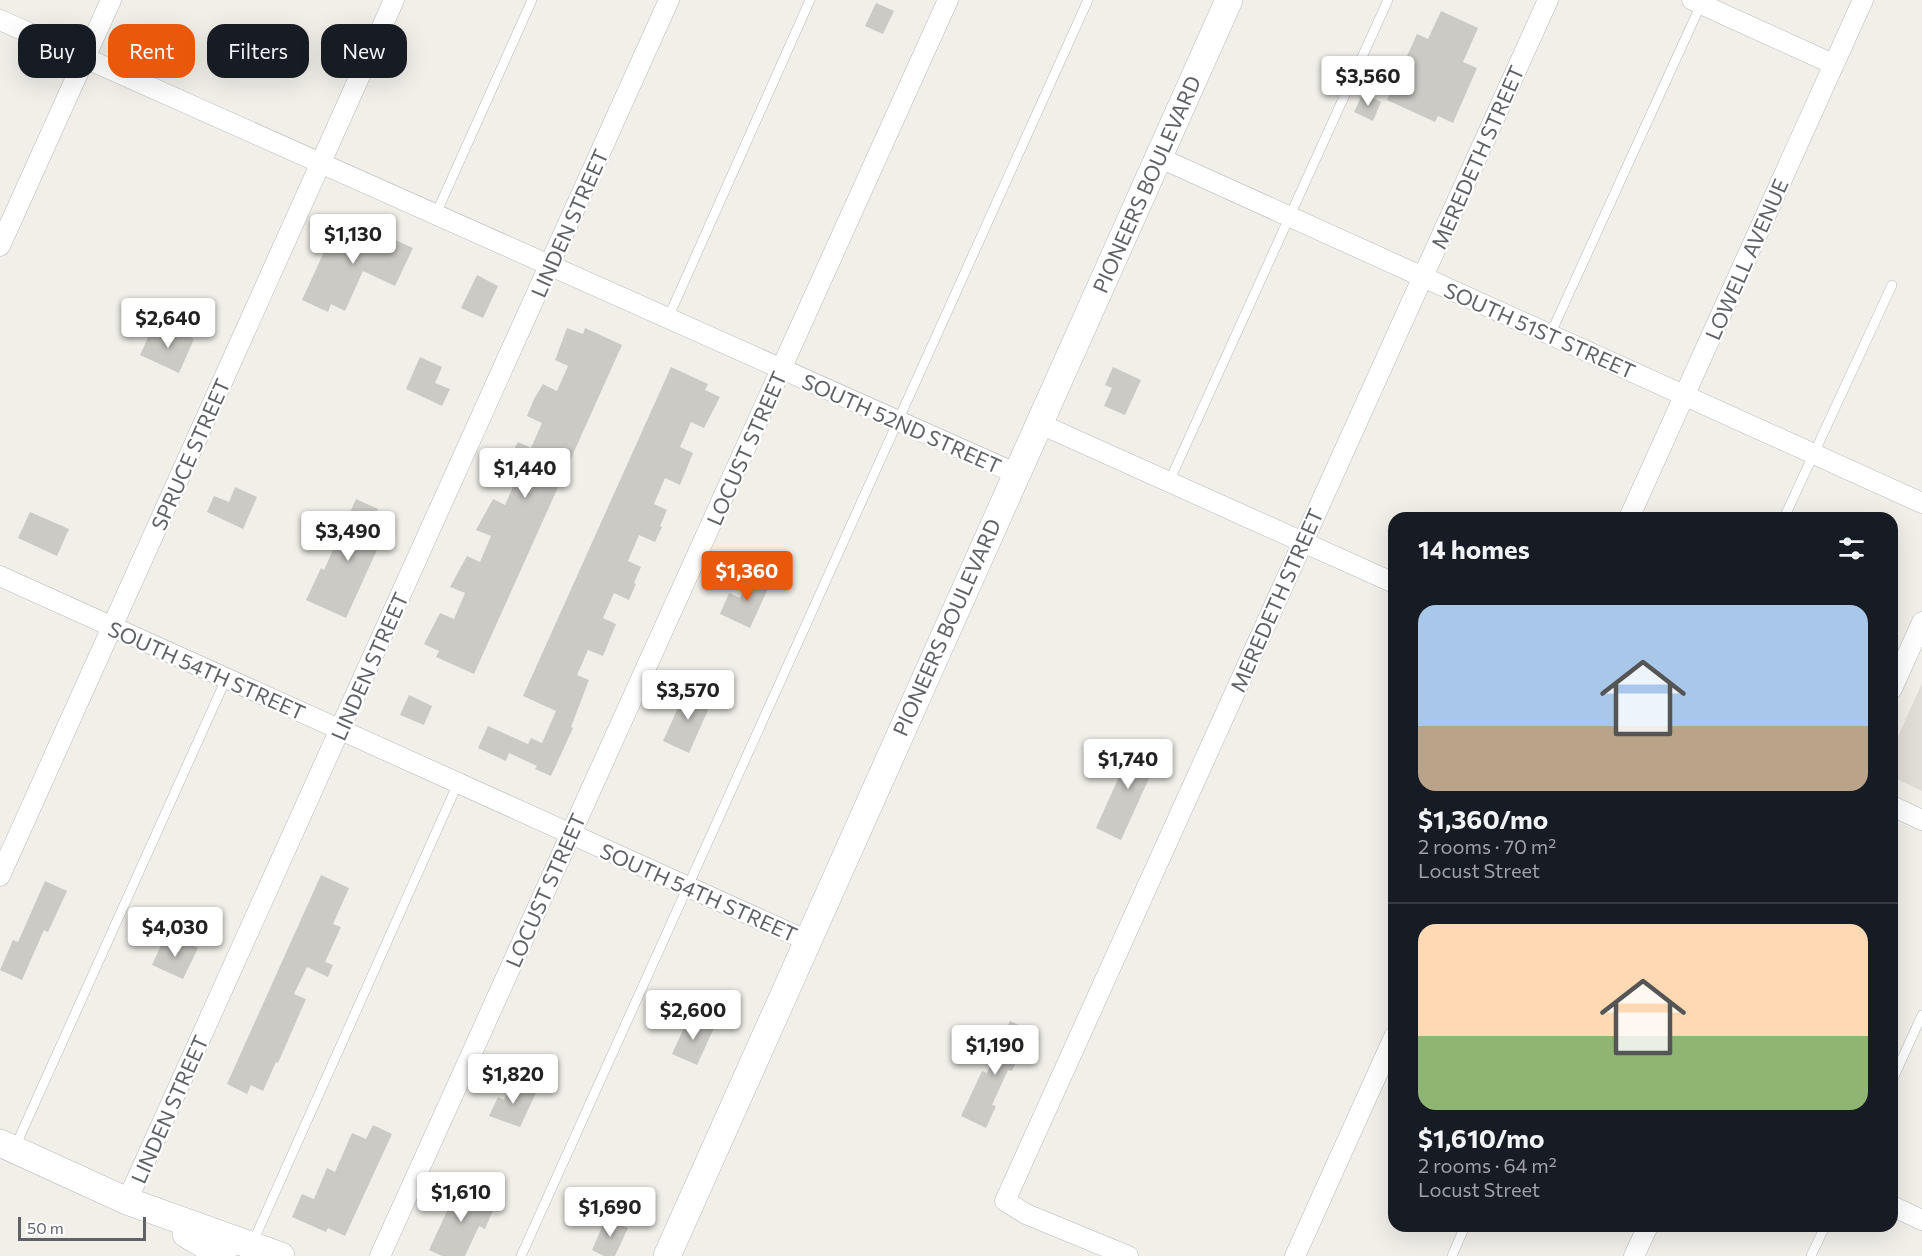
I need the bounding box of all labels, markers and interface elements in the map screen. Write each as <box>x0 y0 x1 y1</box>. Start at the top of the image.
chip: Buy <box>18 24 96 78</box>
chip: Rent <box>108 24 195 78</box>
chip: Filters <box>207 24 309 78</box>
chip: New <box>321 24 407 78</box>
pin: $3,560 <box>1319 56 1417 107</box>
street label: MEREDETH STREET <box>1425 61 1529 253</box>
text: $3,560 <box>1335 63 1401 87</box>
street label: PIONEERS BOULEVARD <box>1087 72 1205 296</box>
street label: LINDEN STREET <box>525 145 613 301</box>
street label: LOWELL AVENUE <box>1699 175 1793 343</box>
pin: $1,130 <box>304 214 402 265</box>
text: $1,130 <box>324 221 382 245</box>
street label: SOUTH 51ST STREET <box>1441 277 1639 383</box>
pin: $2,640 <box>119 298 217 349</box>
text: $2,640 <box>135 305 201 329</box>
street label: LOCUST STREET <box>701 367 791 529</box>
street label: SOUTH 52ND STREET <box>799 368 1005 478</box>
street label: SPRUCE STREET <box>145 374 235 534</box>
pin: $1,440 <box>476 448 574 499</box>
text: $1,440 <box>493 455 557 479</box>
street label: MEREDETH STREET <box>1224 504 1328 696</box>
pin: $3,490 <box>299 511 397 562</box>
street label: PIONEERS BOULEVARD <box>887 515 1005 739</box>
text: $3,490 <box>315 518 381 542</box>
icon: filters <box>1835 532 1868 565</box>
text: 14 homes <box>1418 533 1530 564</box>
pin: $1,360 <box>698 551 796 602</box>
text: $1,360 <box>716 558 778 582</box>
street label: LINDEN STREET <box>325 588 413 744</box>
street label: SOUTH 54TH STREET <box>105 615 309 725</box>
icon: home <box>1589 644 1697 752</box>
pin: $3,570 <box>639 670 737 721</box>
text: $3,570 <box>656 677 720 701</box>
pin: $1,740 <box>1079 739 1177 790</box>
text: $1,740 <box>1098 746 1158 770</box>
text: $1,360/mo <box>1418 803 1548 834</box>
street label: LOCUST STREET <box>500 809 590 971</box>
text: 2 rooms · 70 m² <box>1418 834 1556 858</box>
street label: SOUTH 54TH STREET <box>597 837 801 947</box>
text: Locust Street <box>1418 858 1540 882</box>
pin: $4,030 <box>126 907 224 958</box>
text: $4,030 <box>142 914 208 938</box>
icon: home <box>1589 963 1697 1071</box>
pin: $2,600 <box>644 990 742 1041</box>
text: $2,600 <box>660 997 726 1021</box>
pin: $1,190 <box>946 1025 1044 1076</box>
street label: LINDEN STREET <box>125 1031 213 1187</box>
text: $1,190 <box>966 1032 1024 1056</box>
pin: $1,820 <box>464 1054 562 1105</box>
text: $1,820 <box>482 1061 544 1085</box>
text: $1,610/mo <box>1418 1122 1545 1153</box>
text: 2 rooms · 64 m² <box>1418 1153 1557 1177</box>
pin: $1,610 <box>412 1172 510 1223</box>
text: Locust Street <box>1418 1177 1540 1201</box>
text: $1,610 <box>431 1179 491 1203</box>
pin: $1,690 <box>561 1187 659 1238</box>
text: $1,690 <box>579 1194 641 1218</box>
scale bar <box>18 1214 146 1242</box>
text: 50 m <box>27 1218 64 1237</box>

